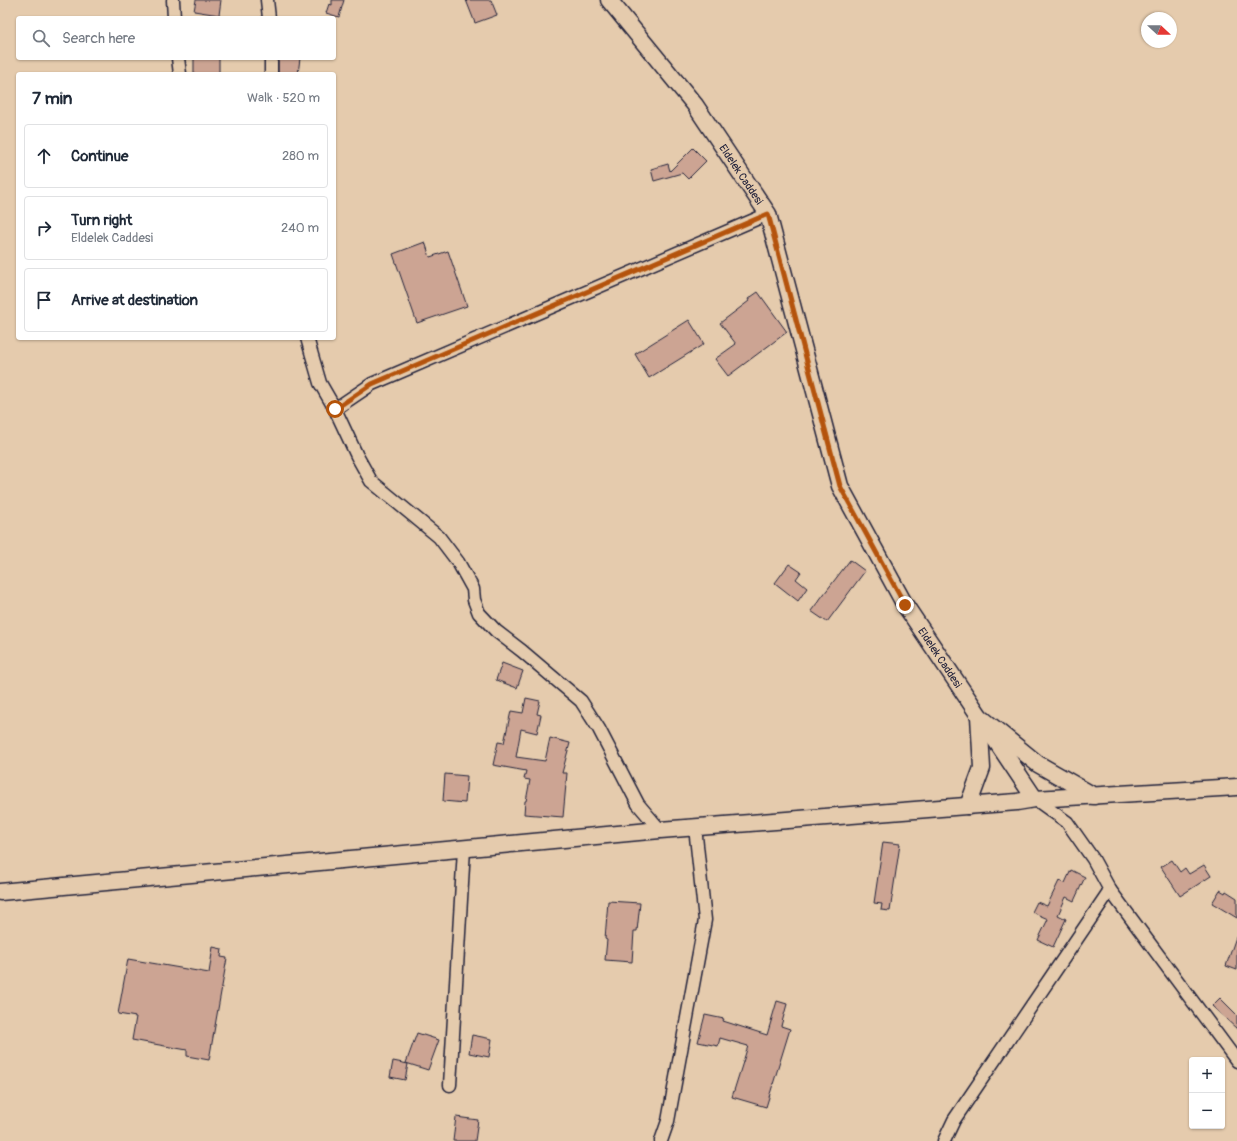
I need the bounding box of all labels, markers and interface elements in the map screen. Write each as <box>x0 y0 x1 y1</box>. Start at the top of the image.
north arrow <box>1141 12 1177 48</box>
search box <box>16 16 336 60</box>
icon: search <box>30 27 52 49</box>
text: Search here <box>62 29 135 48</box>
text: 7 min <box>32 88 72 109</box>
text: Walk · 520 m <box>247 90 320 106</box>
street label: Eldelek Caddesi <box>717 142 766 207</box>
icon: ahead <box>33 145 55 167</box>
text: Continue <box>71 147 129 166</box>
text: 280 m <box>282 148 319 164</box>
text: Turn right <box>71 211 132 230</box>
icon: right <box>33 217 55 239</box>
text: 240 m <box>281 220 319 236</box>
text: Eldelek Caddesi <box>71 230 153 246</box>
icon: arrive <box>33 289 55 311</box>
text: Arrive at destination <box>71 291 198 310</box>
route start <box>326 400 344 418</box>
route end <box>896 596 914 614</box>
street label: Eldelek Caddesi <box>915 625 965 690</box>
map controls <box>1189 1057 1225 1129</box>
button: + <box>1189 1057 1225 1093</box>
button: − <box>1189 1093 1225 1129</box>

